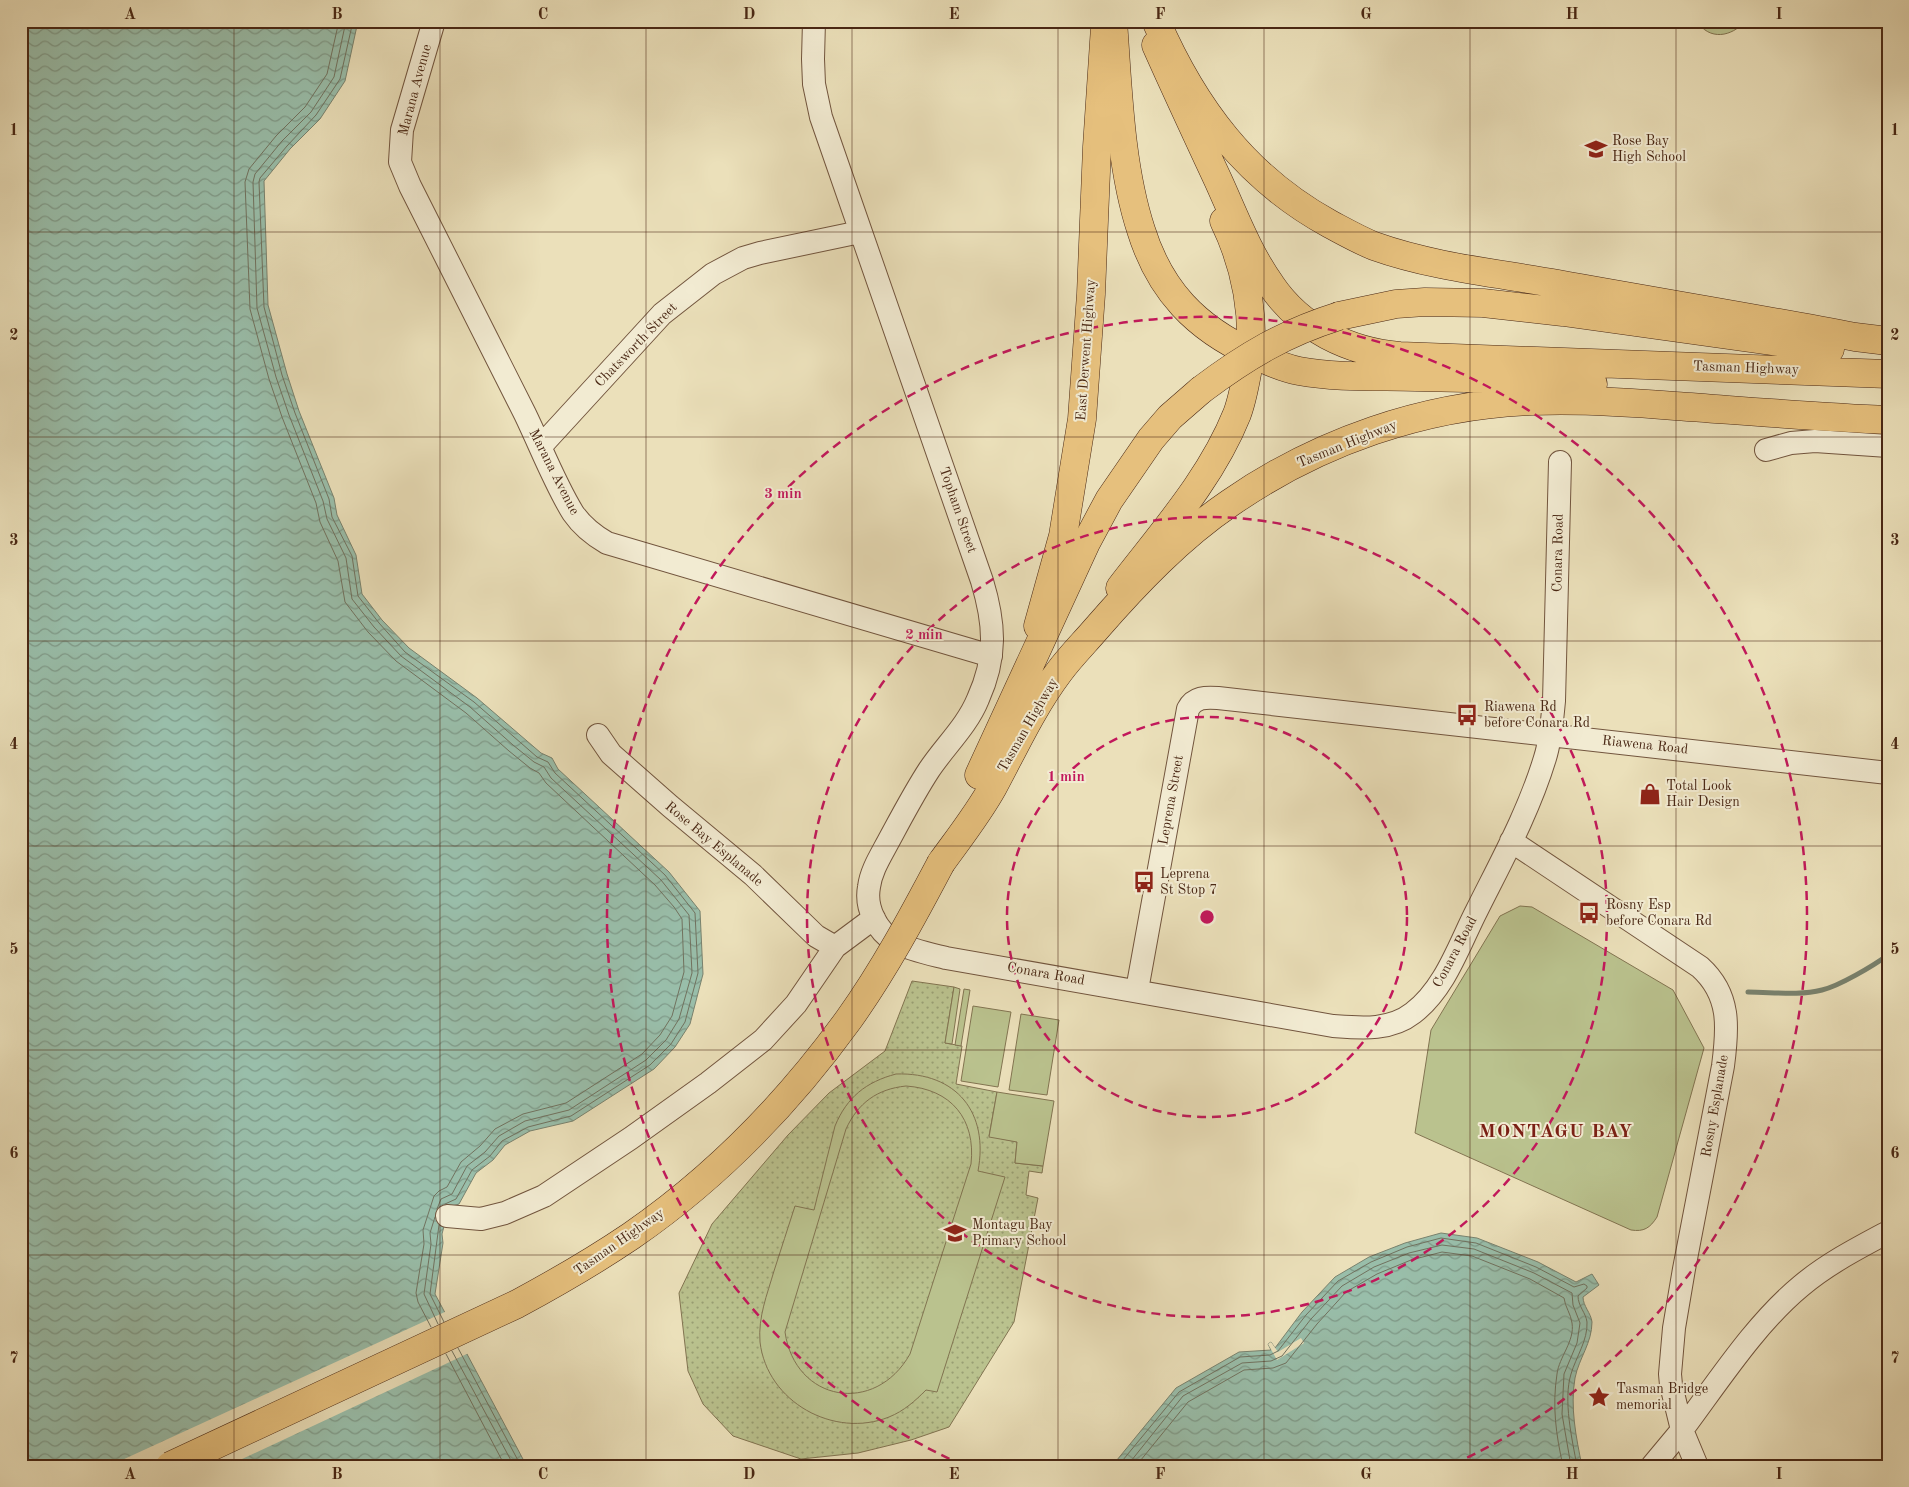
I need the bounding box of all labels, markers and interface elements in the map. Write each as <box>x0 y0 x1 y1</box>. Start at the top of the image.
text: A <box>124 7 136 23</box>
text: B <box>331 7 343 23</box>
text: C <box>538 7 548 23</box>
text: D <box>743 7 755 23</box>
text: E <box>948 7 960 23</box>
text: F <box>1155 7 1166 23</box>
text: G <box>1360 7 1372 23</box>
text: H <box>1565 7 1579 23</box>
text: I <box>1775 7 1783 23</box>
street label: Marana Avenue <box>396 43 434 137</box>
text: 1 <box>9 123 19 139</box>
text: 1 <box>1890 123 1900 139</box>
place label: Rose Bay High School <box>1612 134 1686 164</box>
school or university icon: Rose Bay High School <box>1583 136 1609 162</box>
street label: East Derwent Highway <box>1074 278 1098 421</box>
street label: Chatsworth Street <box>592 300 680 390</box>
text: 2 <box>9 328 19 344</box>
text: 2 <box>1890 328 1900 344</box>
street label: Tasman Highway <box>1693 359 1800 377</box>
street label: Tasman Highway <box>1295 417 1399 470</box>
street label: Marana Avenue <box>526 427 582 517</box>
street label: Topham Street <box>937 465 979 555</box>
text: 3 min <box>764 487 802 502</box>
street label: Conara Road <box>1550 514 1566 592</box>
text: 3 <box>9 533 19 549</box>
text: 3 <box>1890 533 1900 549</box>
text: 2 min <box>905 628 943 643</box>
street label: Tasman Highway <box>995 675 1061 775</box>
place label: Riawena Rd before Conara Rd <box>1484 700 1590 730</box>
bus stop icon: Riawena Rd before Conara Rd <box>1454 702 1480 728</box>
street label: Riawena Road <box>1601 734 1689 756</box>
text: 4 <box>9 737 19 753</box>
text: 4 <box>1890 737 1900 753</box>
street label: Leprena Street <box>1156 754 1186 846</box>
text: 1 min <box>1047 770 1085 785</box>
place label: Total Look Hair Design <box>1666 779 1740 809</box>
shop icon: Total Look Hair Design <box>1637 781 1663 807</box>
street label: Rose Bay Esplanade <box>662 799 766 889</box>
place label: Leprena St Stop 7 <box>1160 867 1217 897</box>
bus stop icon: Leprena St Stop 7 <box>1131 869 1157 895</box>
place label: Rosny Esp before Conara Rd <box>1606 898 1712 928</box>
bus stop icon: Rosny Esp before Conara Rd <box>1576 900 1602 926</box>
centre of rings <box>1198 908 1216 926</box>
street label: Conara Road <box>1430 914 1480 990</box>
text: 5 <box>9 942 19 958</box>
text: 5 <box>1890 942 1900 958</box>
street label: Conara Road <box>1006 960 1086 988</box>
street label: Rosny Esplanade <box>1699 1054 1731 1158</box>
district label: MONTAGU BAY <box>1479 1123 1633 1142</box>
text: 6 <box>9 1146 19 1162</box>
text: 6 <box>1890 1146 1900 1162</box>
street label: Tasman Highway <box>571 1205 667 1278</box>
place label: Montagu Bay Primary School <box>972 1218 1066 1248</box>
school or university icon: Montagu Bay Primary School <box>942 1220 968 1246</box>
text: 7 <box>9 1351 19 1367</box>
text: 7 <box>1890 1351 1900 1367</box>
place label: Tasman Bridge memorial <box>1616 1382 1708 1412</box>
place icon: Tasman Bridge memorial <box>1586 1384 1612 1410</box>
text: A <box>124 1467 136 1483</box>
text: B <box>331 1467 343 1483</box>
text: C <box>538 1467 548 1483</box>
text: D <box>743 1467 755 1483</box>
text: E <box>948 1467 960 1483</box>
text: F <box>1155 1467 1166 1483</box>
text: G <box>1360 1467 1372 1483</box>
text: H <box>1565 1467 1579 1483</box>
text: I <box>1775 1467 1783 1483</box>

